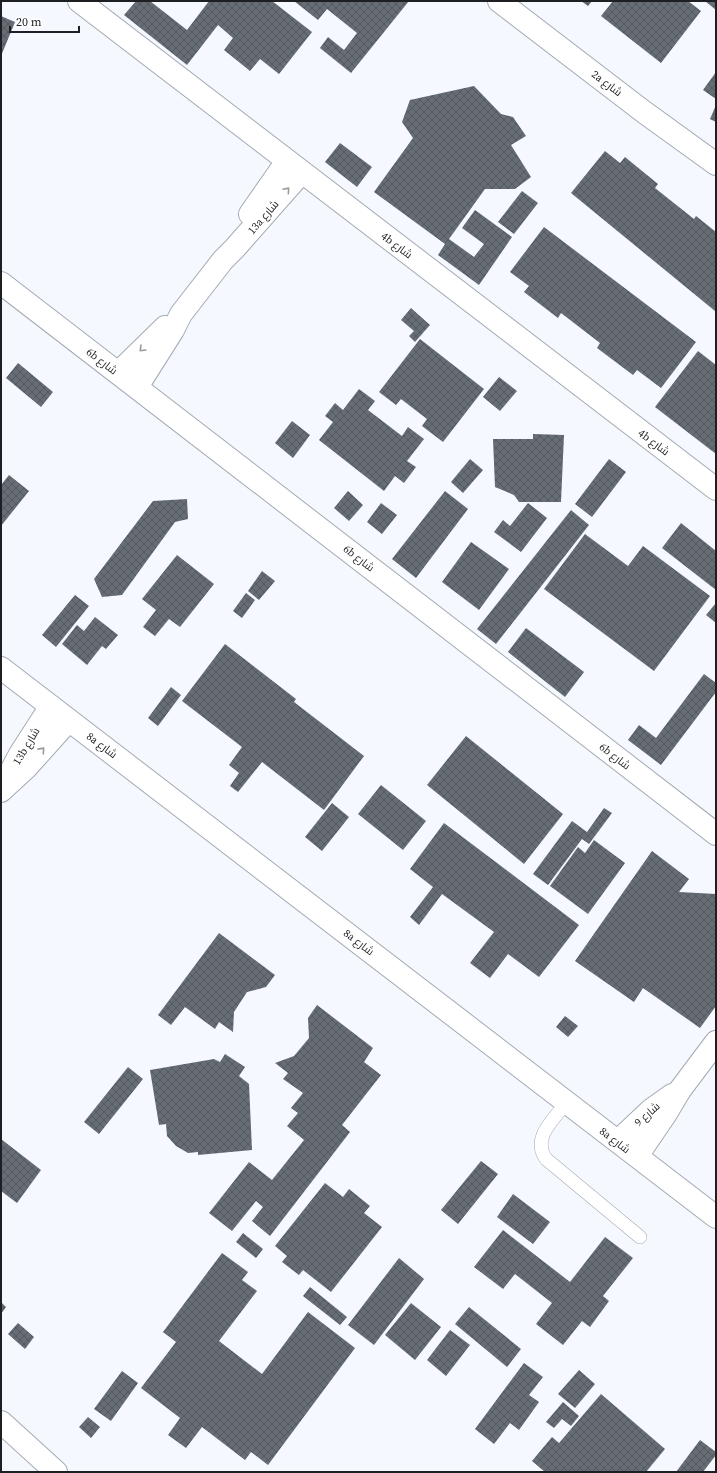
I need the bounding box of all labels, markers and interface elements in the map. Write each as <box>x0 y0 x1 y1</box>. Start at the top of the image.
scale bar <box>10 8 79 34</box>
text: 20 m <box>16 14 42 30</box>
street label: 2a شارع <box>588 67 625 100</box>
one-way arrow <box>282 187 290 195</box>
street label: 13a شارع <box>244 197 282 238</box>
street label: 4b شارع <box>378 229 415 262</box>
street label: 6b شارع <box>83 344 120 378</box>
one-way arrow <box>139 344 147 352</box>
street label: 4b شارع <box>635 426 672 459</box>
street label: 6b شارع <box>340 541 377 575</box>
street label: 13b شارع <box>9 725 43 768</box>
street label: 8a شارع <box>83 729 120 762</box>
street label: 6b شارع <box>596 739 633 773</box>
one-way arrow <box>38 747 45 754</box>
street label: 8a شارع <box>340 926 377 959</box>
street label: شارع 9 <box>631 1099 663 1130</box>
street label: 8a شارع <box>596 1124 633 1157</box>

